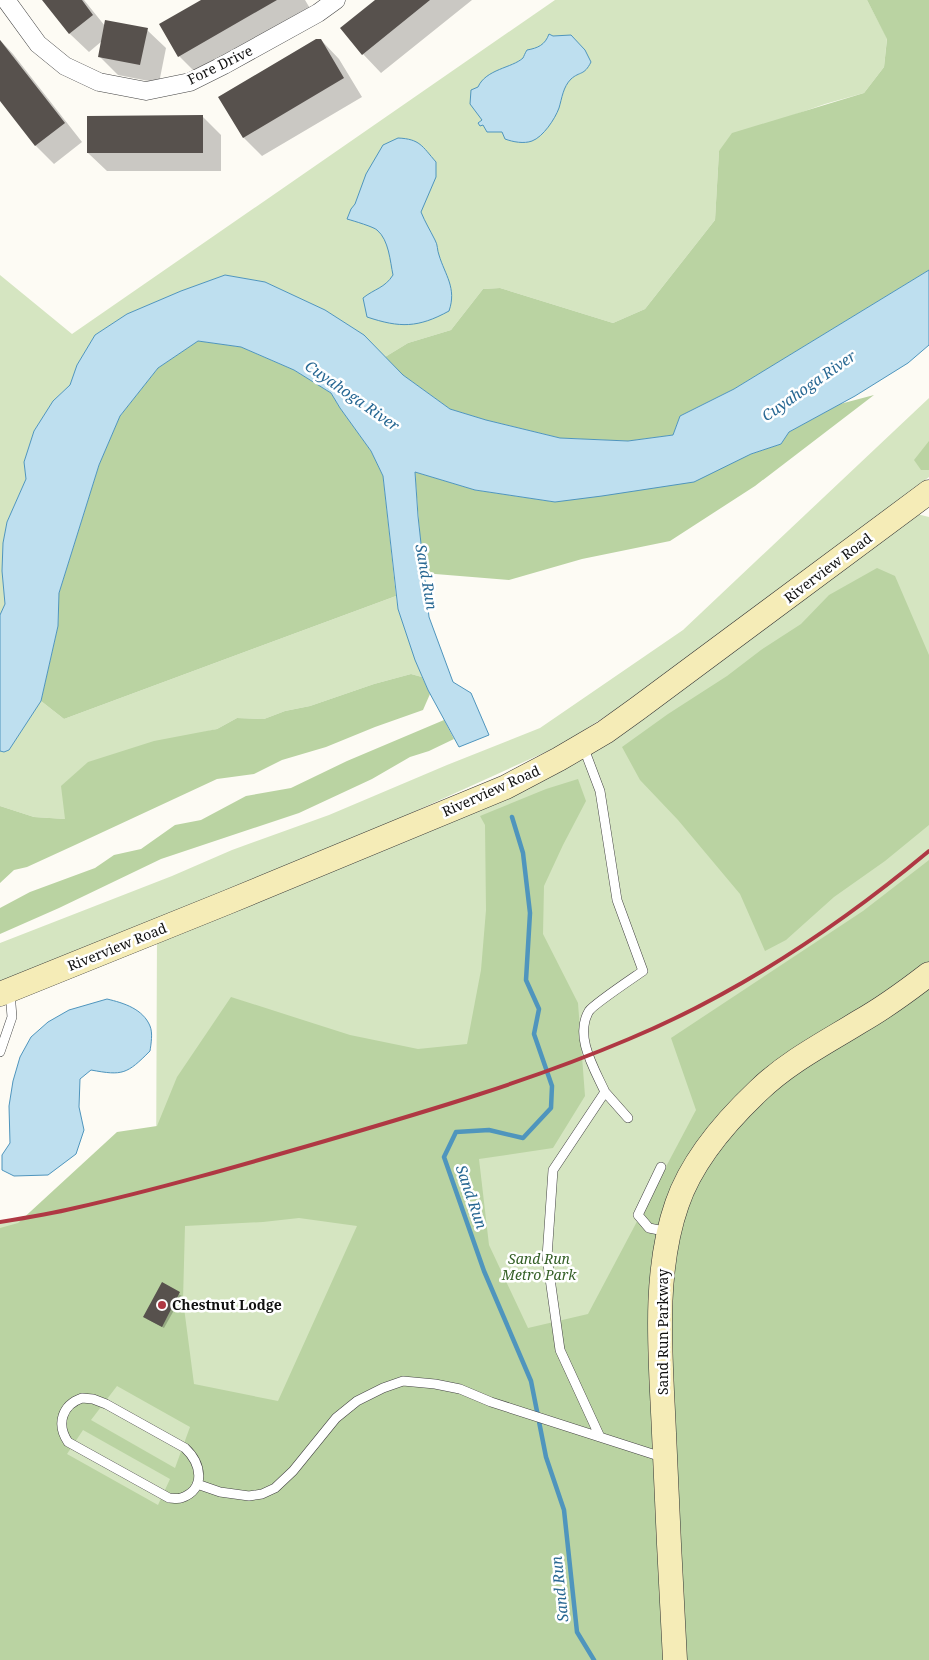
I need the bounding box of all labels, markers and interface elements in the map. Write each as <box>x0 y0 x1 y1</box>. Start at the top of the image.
street label: Fore Drive <box>184 41 256 89</box>
water label: Cuyahoga River <box>757 345 860 425</box>
water label: Cuyahoga River <box>302 355 404 436</box>
street label: Riverview Road <box>780 528 876 607</box>
water label: Sand Run <box>411 542 443 611</box>
street label: Riverview Road <box>439 760 543 821</box>
street label: Riverview Road <box>64 918 170 975</box>
water label: Sand Run <box>452 1162 492 1231</box>
park label: Sand Run Metro Park <box>501 1249 577 1284</box>
street label: Sand Run Parkway <box>653 1269 672 1395</box>
place label: Chestnut Lodge <box>172 1295 282 1314</box>
marker: Chestnut Lodge <box>156 1299 168 1311</box>
water label: Sand Run <box>546 1555 572 1623</box>

